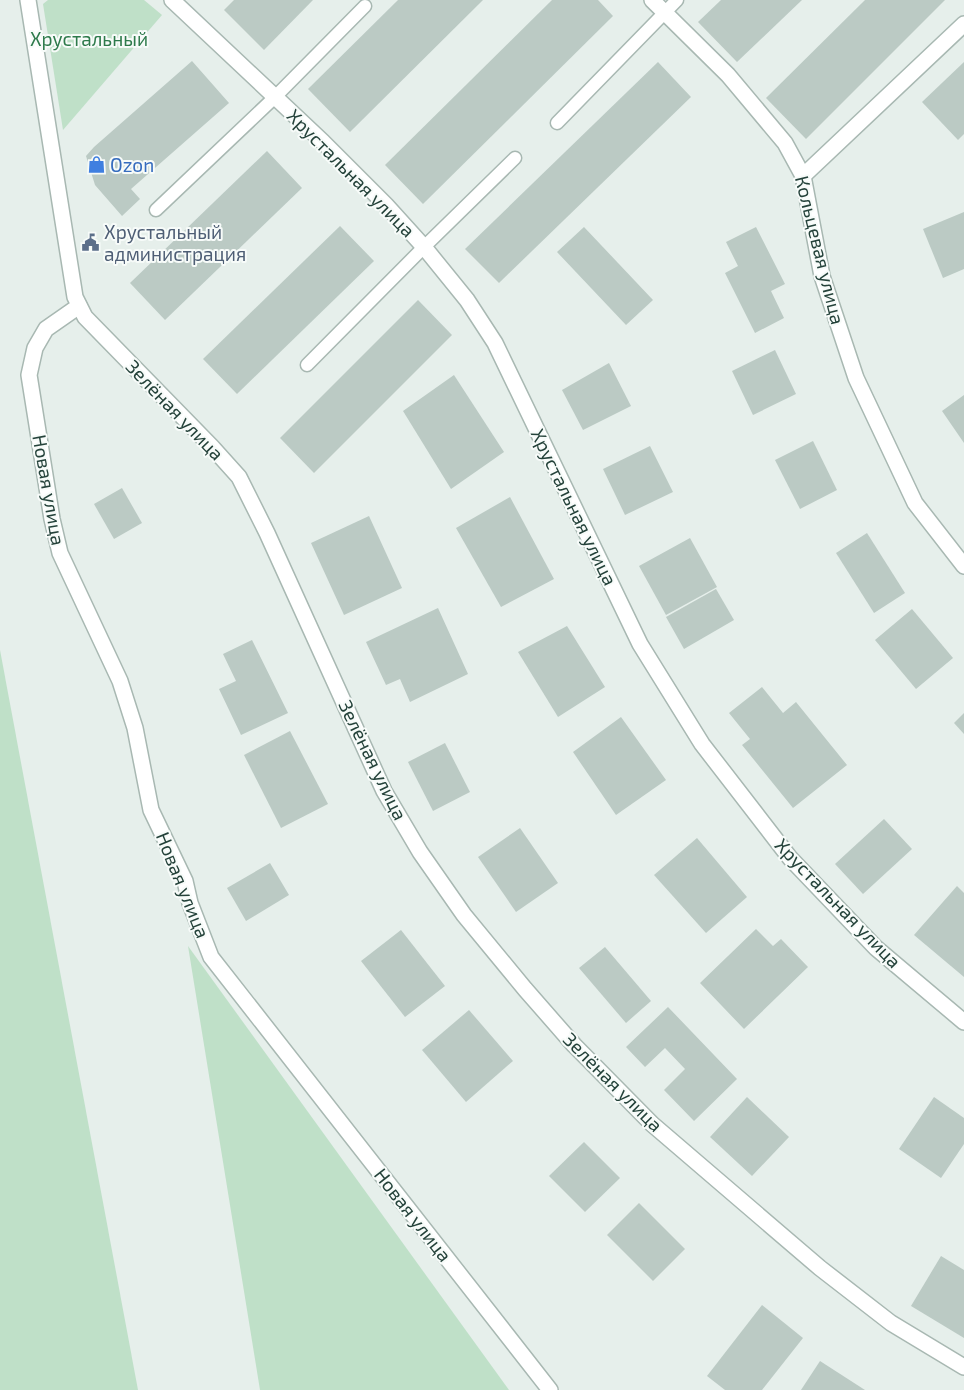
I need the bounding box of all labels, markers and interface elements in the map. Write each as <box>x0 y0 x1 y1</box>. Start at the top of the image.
park label: Хрустальный <box>30 27 148 51</box>
street label: Хрустальная улица <box>282 104 420 242</box>
place label: Ozon <box>110 153 154 176</box>
shop icon: Ozon <box>86 155 106 175</box>
street label: Кольцевая улица <box>790 173 850 327</box>
place label: Хрустальный администрация <box>104 220 246 265</box>
public building icon: Хрустальный администрация <box>80 233 100 253</box>
street label: Зелёная улица <box>121 355 229 465</box>
street label: Хрустальная улица <box>526 425 622 589</box>
street label: Новая улица <box>27 433 71 547</box>
street label: Зелёная улица <box>334 696 412 824</box>
street label: Новая улица <box>151 828 215 942</box>
street label: Хрустальная улица <box>770 833 906 973</box>
street label: Зелёная улица <box>558 1027 668 1137</box>
street label: Новая улица <box>369 1163 457 1267</box>

